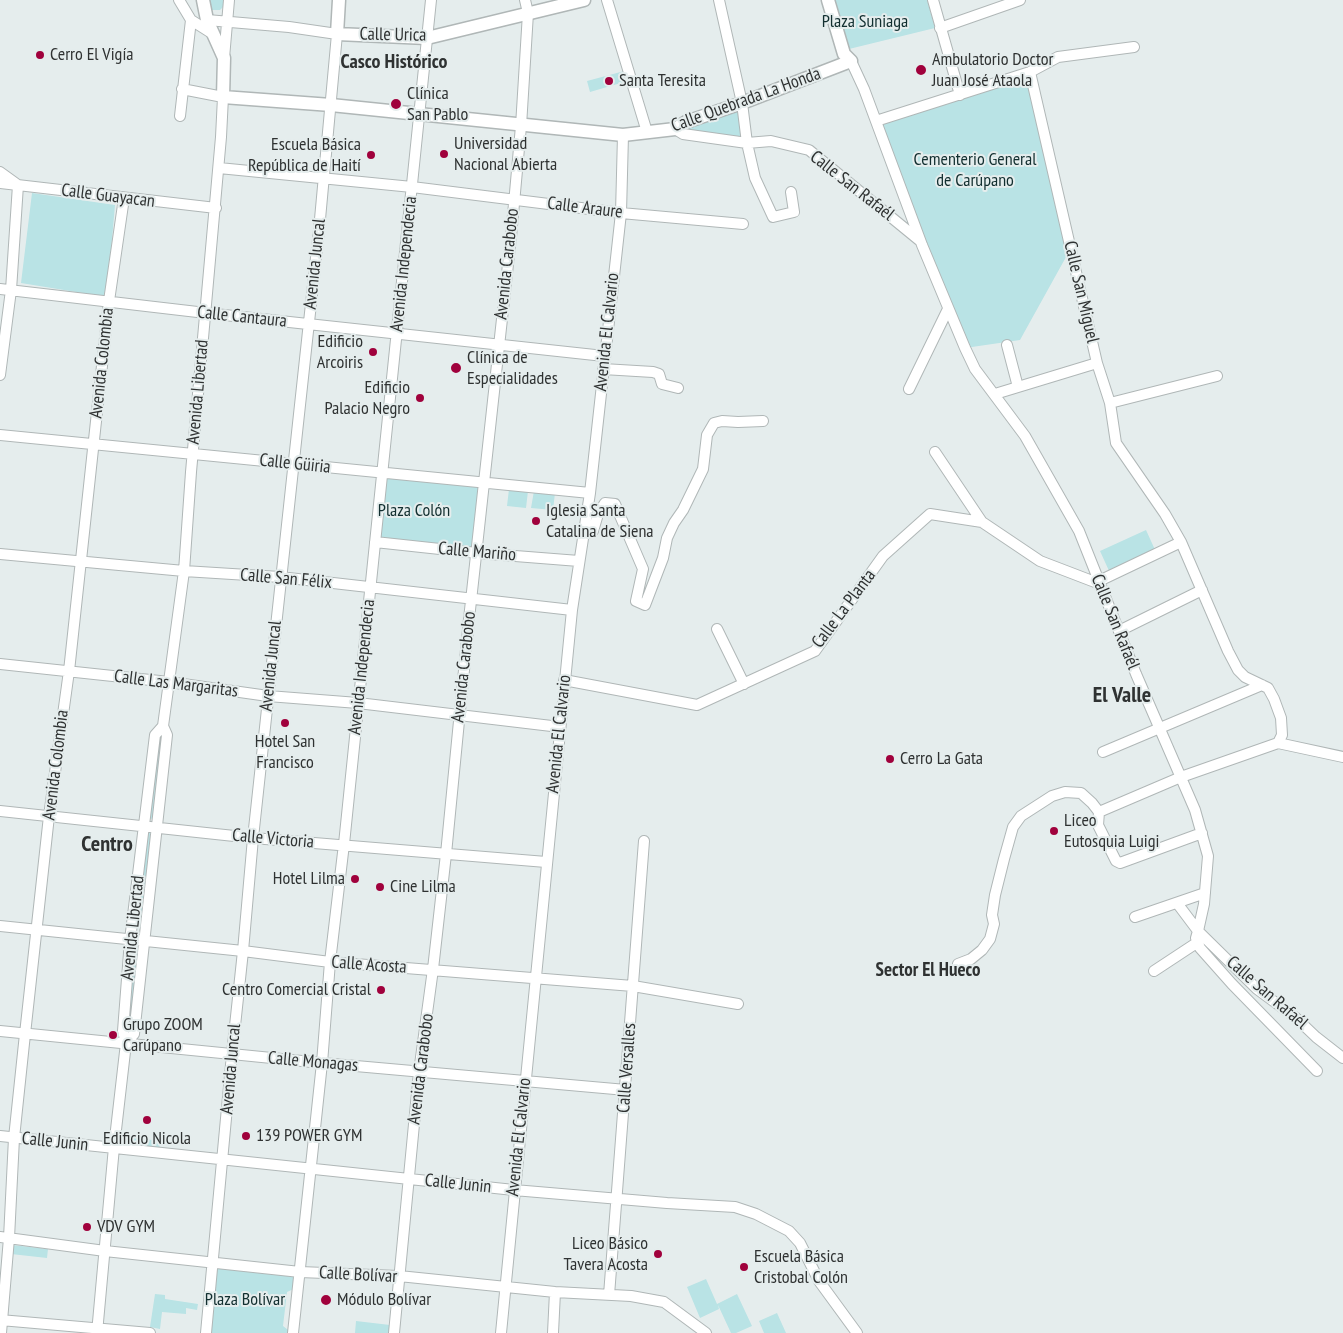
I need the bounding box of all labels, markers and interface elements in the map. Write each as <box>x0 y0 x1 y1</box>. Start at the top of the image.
park label: Plaza Suniaga <box>822 11 908 33</box>
street label: Calle Urica <box>359 24 427 46</box>
place label: Cerro El Vigía <box>50 44 133 66</box>
marker: Cerro El Vigía <box>34 49 46 61</box>
place label: Ambulatorio Doctor Juan José Ataola <box>932 49 1053 92</box>
district label: Casco Histórico <box>341 50 447 74</box>
street label: Calle Quebrada La Honda <box>668 63 824 137</box>
marker: Ambulatorio Doctor Juan José Ataola <box>914 63 928 77</box>
place label: Santa Teresita <box>619 70 706 92</box>
marker: Santa Teresita <box>603 75 615 87</box>
place label: Clínica San Pablo <box>407 83 468 126</box>
marker: Clínica San Pablo <box>389 97 403 111</box>
place label: Universidad Nacional Abierta <box>454 133 557 176</box>
place label: Escuela Básica República de Haití <box>248 134 361 176</box>
street label: Calle San Rafaél <box>806 146 898 226</box>
marker: Universidad Nacional Abierta <box>438 148 450 160</box>
marker: Escuela Básica República de Haití <box>365 149 377 161</box>
park label: Cementerio General de Carúpano <box>914 149 1036 192</box>
street label: Calle Guayacan <box>60 180 156 212</box>
street label: Calle Araure <box>546 193 624 223</box>
street label: Avenida Independecia <box>386 195 422 333</box>
street label: Avenida Carabobo <box>490 207 524 321</box>
street label: Avenida Juncal <box>300 218 330 310</box>
street label: Calle San Miguel <box>1059 239 1103 345</box>
street label: Avenida El Calvario <box>590 272 624 392</box>
street label: Calle Cantaura <box>196 302 288 332</box>
street label: Avenida Colombia <box>85 307 119 419</box>
place label: Edificio Arcoiris <box>317 331 363 374</box>
street label: Avenida Libertad <box>183 339 213 445</box>
marker: Edificio Arcoiris <box>367 346 379 358</box>
place label: Clínica de Especialidades <box>467 347 558 389</box>
marker: Clínica de Especialidades <box>449 361 463 375</box>
place label: Edificio Palacio Negro <box>324 377 410 419</box>
marker: Edificio Palacio Negro <box>414 392 426 404</box>
street label: Calle Güiria <box>258 450 332 478</box>
park label: Plaza Colón <box>378 500 450 522</box>
place label: Iglesia Santa Catalina de Siena <box>546 500 654 542</box>
marker: Iglesia Santa Catalina de Siena <box>530 515 542 527</box>
street label: Calle Mariño <box>437 538 517 566</box>
street label: Calle San Félix <box>239 564 333 594</box>
street label: Calle La Planta <box>807 566 881 652</box>
street label: Calle San Rafaél <box>1086 571 1144 673</box>
street label: Avenida Independecia <box>344 598 380 736</box>
street label: Avenida Carabobo <box>447 610 481 724</box>
street label: Avenida Juncal <box>256 620 286 712</box>
street label: Calle Las Margaritas <box>113 666 239 702</box>
street label: Avenida El Calvario <box>542 674 576 794</box>
district label: El Valle <box>1093 683 1151 709</box>
street label: Avenida Colombia <box>39 709 73 821</box>
marker: Hotel San Francisco <box>279 717 291 729</box>
place label: Hotel San Francisco <box>255 731 315 774</box>
place label: Cerro La Gata <box>900 748 983 770</box>
marker: Cerro La Gata <box>884 753 896 765</box>
place label: Liceo Eutosquia Luigi <box>1064 810 1159 852</box>
street label: Calle Victoria <box>231 825 315 853</box>
marker: Liceo Eutosquia Luigi <box>1048 825 1060 837</box>
district label: Centro <box>81 832 133 858</box>
place label: Hotel Lilma <box>273 868 345 890</box>
marker: Hotel Lilma <box>349 873 361 885</box>
street label: Avenida Libertad <box>117 875 149 981</box>
place label: Cine Lilma <box>390 876 456 898</box>
marker: Cine Lilma <box>374 881 386 893</box>
street label: Calle Acosta <box>331 952 407 978</box>
street label: Calle San Rafaél <box>1222 952 1312 1034</box>
district label: Sector El Hueco <box>876 960 980 982</box>
place label: Centro Comercial Cristal <box>222 979 371 1001</box>
marker: Centro Comercial Cristal <box>375 984 387 996</box>
street label: Avenida Carabobo <box>403 1012 439 1126</box>
place label: Grupo ZOOM Carúpano <box>123 1014 203 1056</box>
street label: Calle Versalles <box>613 1022 641 1114</box>
street label: Avenida Juncal <box>216 1023 246 1115</box>
marker: Grupo ZOOM Carúpano <box>107 1029 119 1041</box>
street label: Calle Monagas <box>267 1047 359 1077</box>
street label: Avenida El Calvario <box>502 1077 536 1197</box>
marker: Edificio Nicola <box>141 1114 153 1126</box>
place label: 139 POWER GYM <box>256 1125 362 1147</box>
street label: Calle Junin <box>21 1128 89 1156</box>
place label: Edificio Nicola <box>103 1128 191 1150</box>
marker: 139 POWER GYM <box>240 1130 252 1142</box>
street label: Calle Junin <box>424 1170 492 1198</box>
place label: VDV GYM <box>97 1216 155 1238</box>
marker: VDV GYM <box>81 1221 93 1233</box>
place label: Liceo Básico Tavera Acosta <box>563 1233 648 1276</box>
place label: Escuela Básica Cristobal Colón <box>754 1246 848 1288</box>
marker: Liceo Básico Tavera Acosta <box>652 1248 664 1260</box>
marker: Escuela Básica Cristobal Colón <box>738 1261 750 1273</box>
street label: Calle Bolívar <box>318 1262 398 1288</box>
park label: Plaza Bolívar <box>205 1289 285 1311</box>
place label: Módulo Bolívar <box>337 1289 431 1311</box>
marker: Módulo Bolívar <box>319 1293 333 1307</box>

